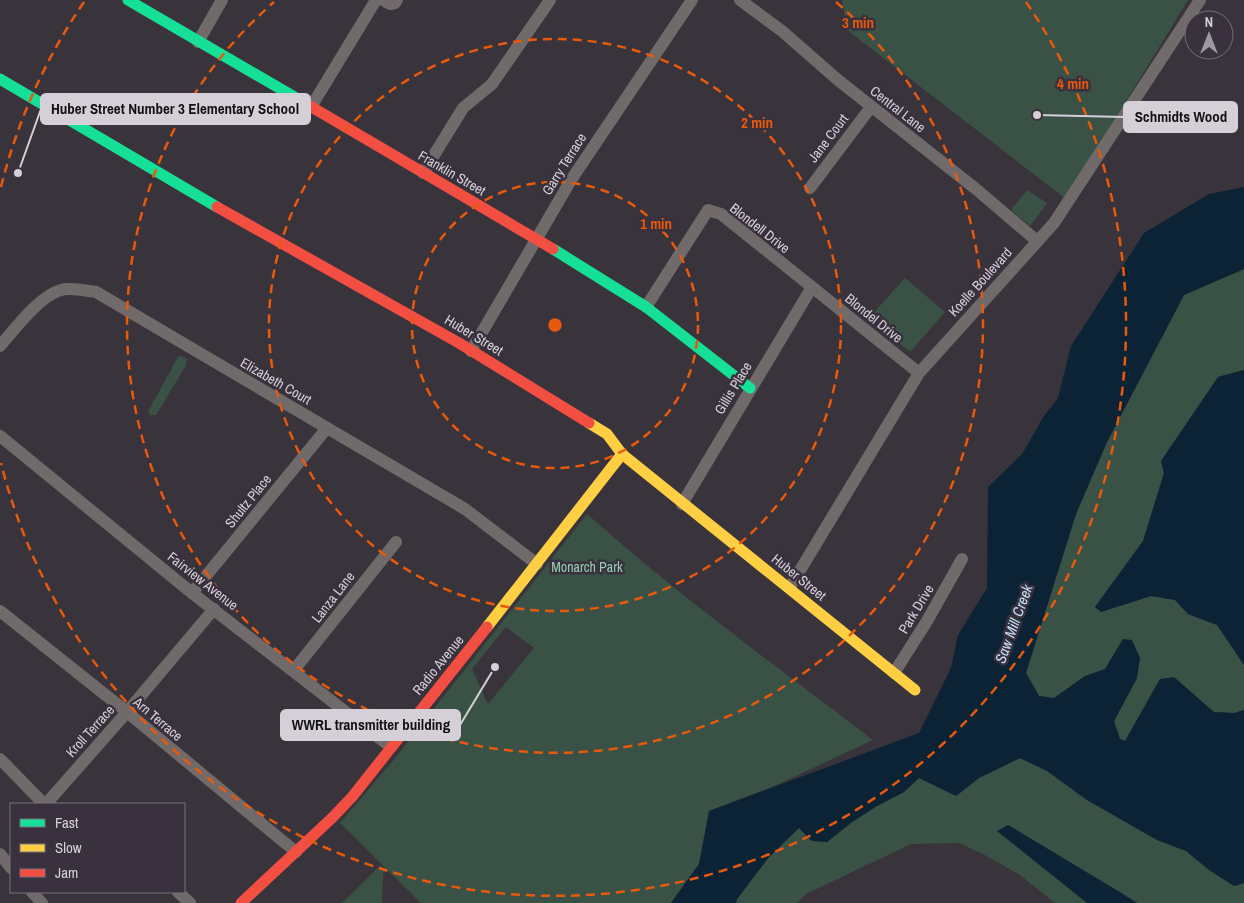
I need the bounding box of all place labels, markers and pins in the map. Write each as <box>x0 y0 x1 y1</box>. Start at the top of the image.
callout: Huber Street Number 3 Elementary School <box>41 94 310 124</box>
callout: Schmidts Wood <box>1124 102 1237 132</box>
centre of rings <box>546 316 564 334</box>
callout: WWRL transmitter building <box>281 710 460 740</box>

